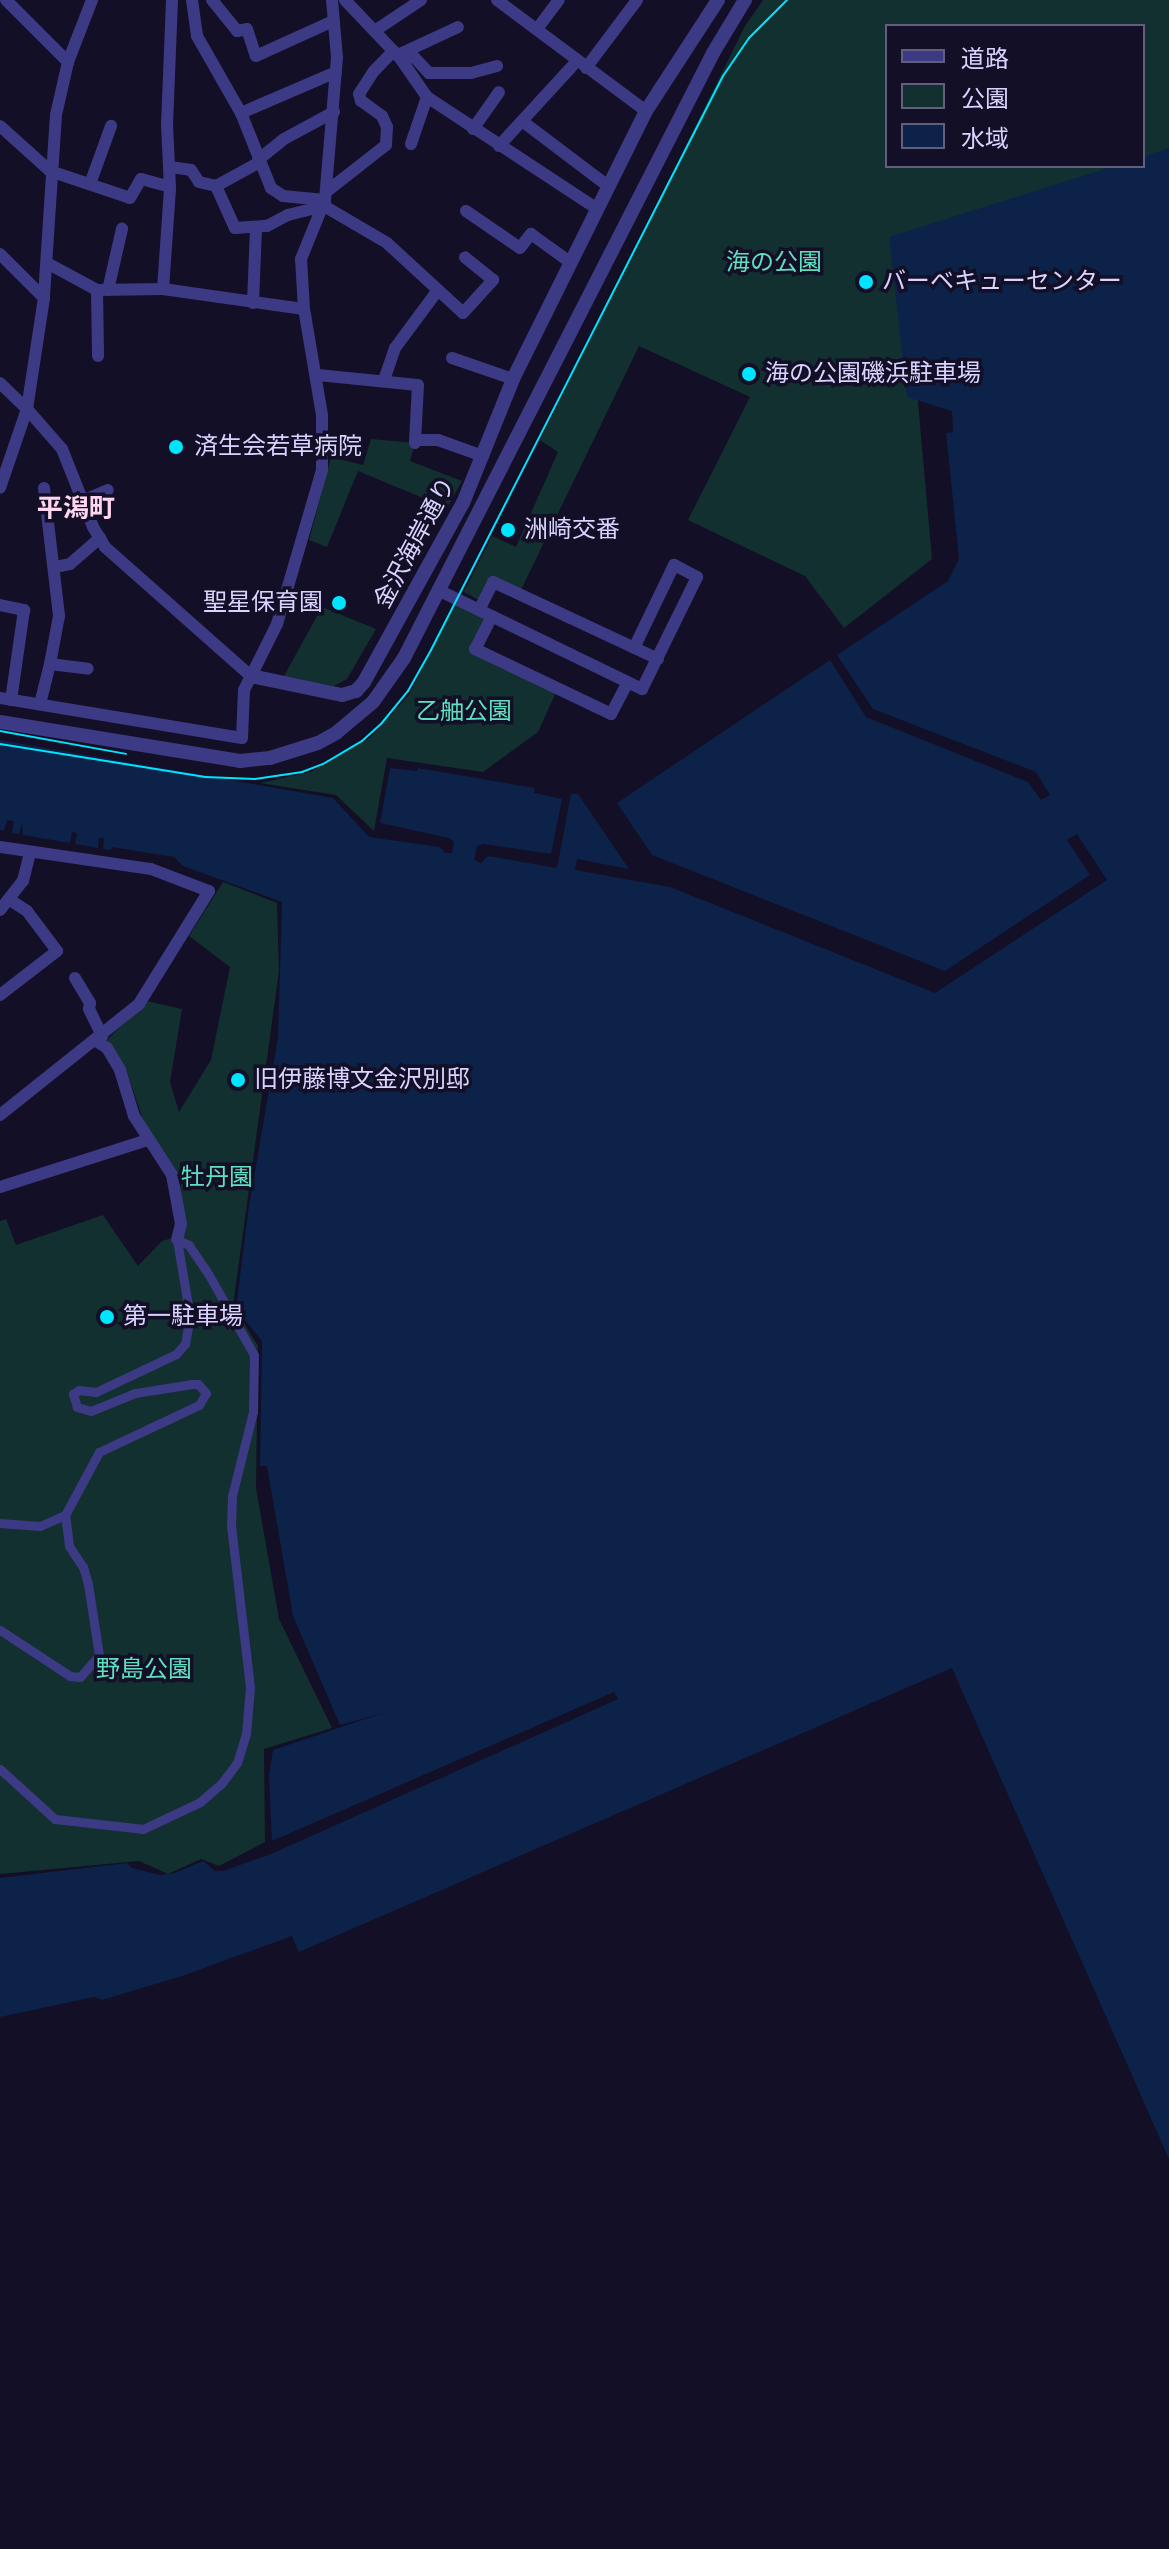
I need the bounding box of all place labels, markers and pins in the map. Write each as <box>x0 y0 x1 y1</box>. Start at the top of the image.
place label: バーベキューセンター <box>882 268 1122 296</box>
marker: バーベキューセンター <box>857 273 875 291</box>
place label: 海の公園磯浜駐車場 <box>765 360 981 388</box>
marker: 海の公園磯浜駐車場 <box>740 365 758 383</box>
place label: 済生会若草病院 <box>194 433 362 461</box>
marker: 済生会若草病院 <box>165 436 187 458</box>
place label: 洲崎交番 <box>524 516 620 544</box>
marker: 洲崎交番 <box>499 521 517 539</box>
place label: 聖星保育園 <box>203 589 323 617</box>
marker: 聖星保育園 <box>330 594 348 612</box>
place label: 旧伊藤博文金沢別邸 <box>254 1066 470 1094</box>
marker: 旧伊藤博文金沢別邸 <box>229 1071 247 1089</box>
place label: 第一駐車場 <box>123 1303 243 1331</box>
marker: 第一駐車場 <box>98 1308 116 1326</box>

